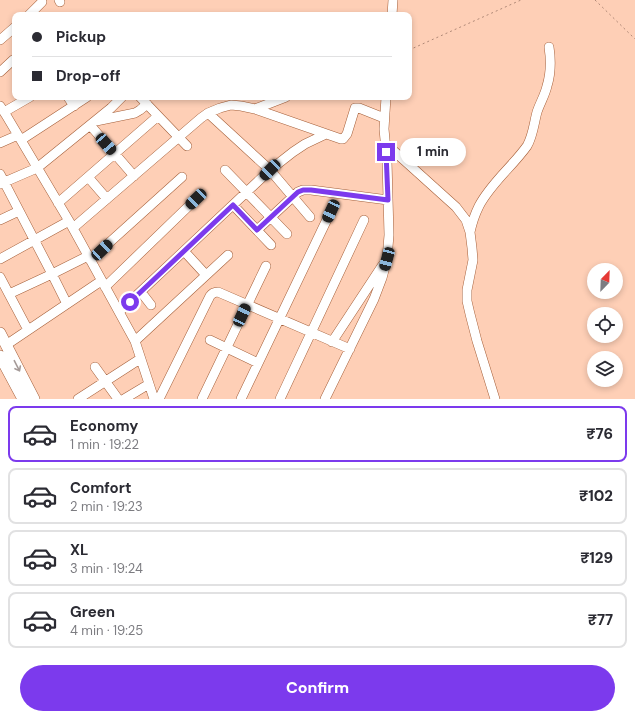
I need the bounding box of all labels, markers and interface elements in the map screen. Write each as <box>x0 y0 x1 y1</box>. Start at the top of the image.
text: Pickup <box>56 27 106 47</box>
text: Drop-off <box>56 66 121 86</box>
car <box>94 131 118 157</box>
callout: 1 min <box>400 138 466 166</box>
route end <box>377 143 395 161</box>
text: 1 min <box>417 143 449 160</box>
car <box>257 157 283 183</box>
car <box>183 186 209 212</box>
car <box>320 198 342 224</box>
car <box>89 237 115 263</box>
car <box>378 246 396 272</box>
north arrow <box>587 263 623 299</box>
map controls <box>587 263 623 387</box>
route start <box>121 293 139 311</box>
car <box>231 302 253 328</box>
button: locate <box>587 307 623 343</box>
button: layers <box>587 351 623 387</box>
one-way arrow <box>14 360 21 372</box>
icon: car <box>22 416 58 452</box>
text: Economy <box>70 416 138 436</box>
text: ₹76 <box>586 424 613 444</box>
text: 1 min · 19:22 <box>70 436 139 453</box>
icon: car <box>22 478 58 514</box>
text: Comfort <box>70 478 131 498</box>
text: ₹102 <box>579 486 613 506</box>
text: 2 min · 19:23 <box>70 498 143 515</box>
icon: car <box>22 540 58 576</box>
text: XL <box>70 540 88 560</box>
text: ₹129 <box>580 548 613 568</box>
text: 3 min · 19:24 <box>70 560 143 577</box>
icon: car <box>22 602 58 638</box>
text: Green <box>70 602 115 622</box>
text: ₹77 <box>588 610 613 630</box>
text: 4 min · 19:25 <box>70 622 143 639</box>
button: Confirm <box>20 665 615 711</box>

